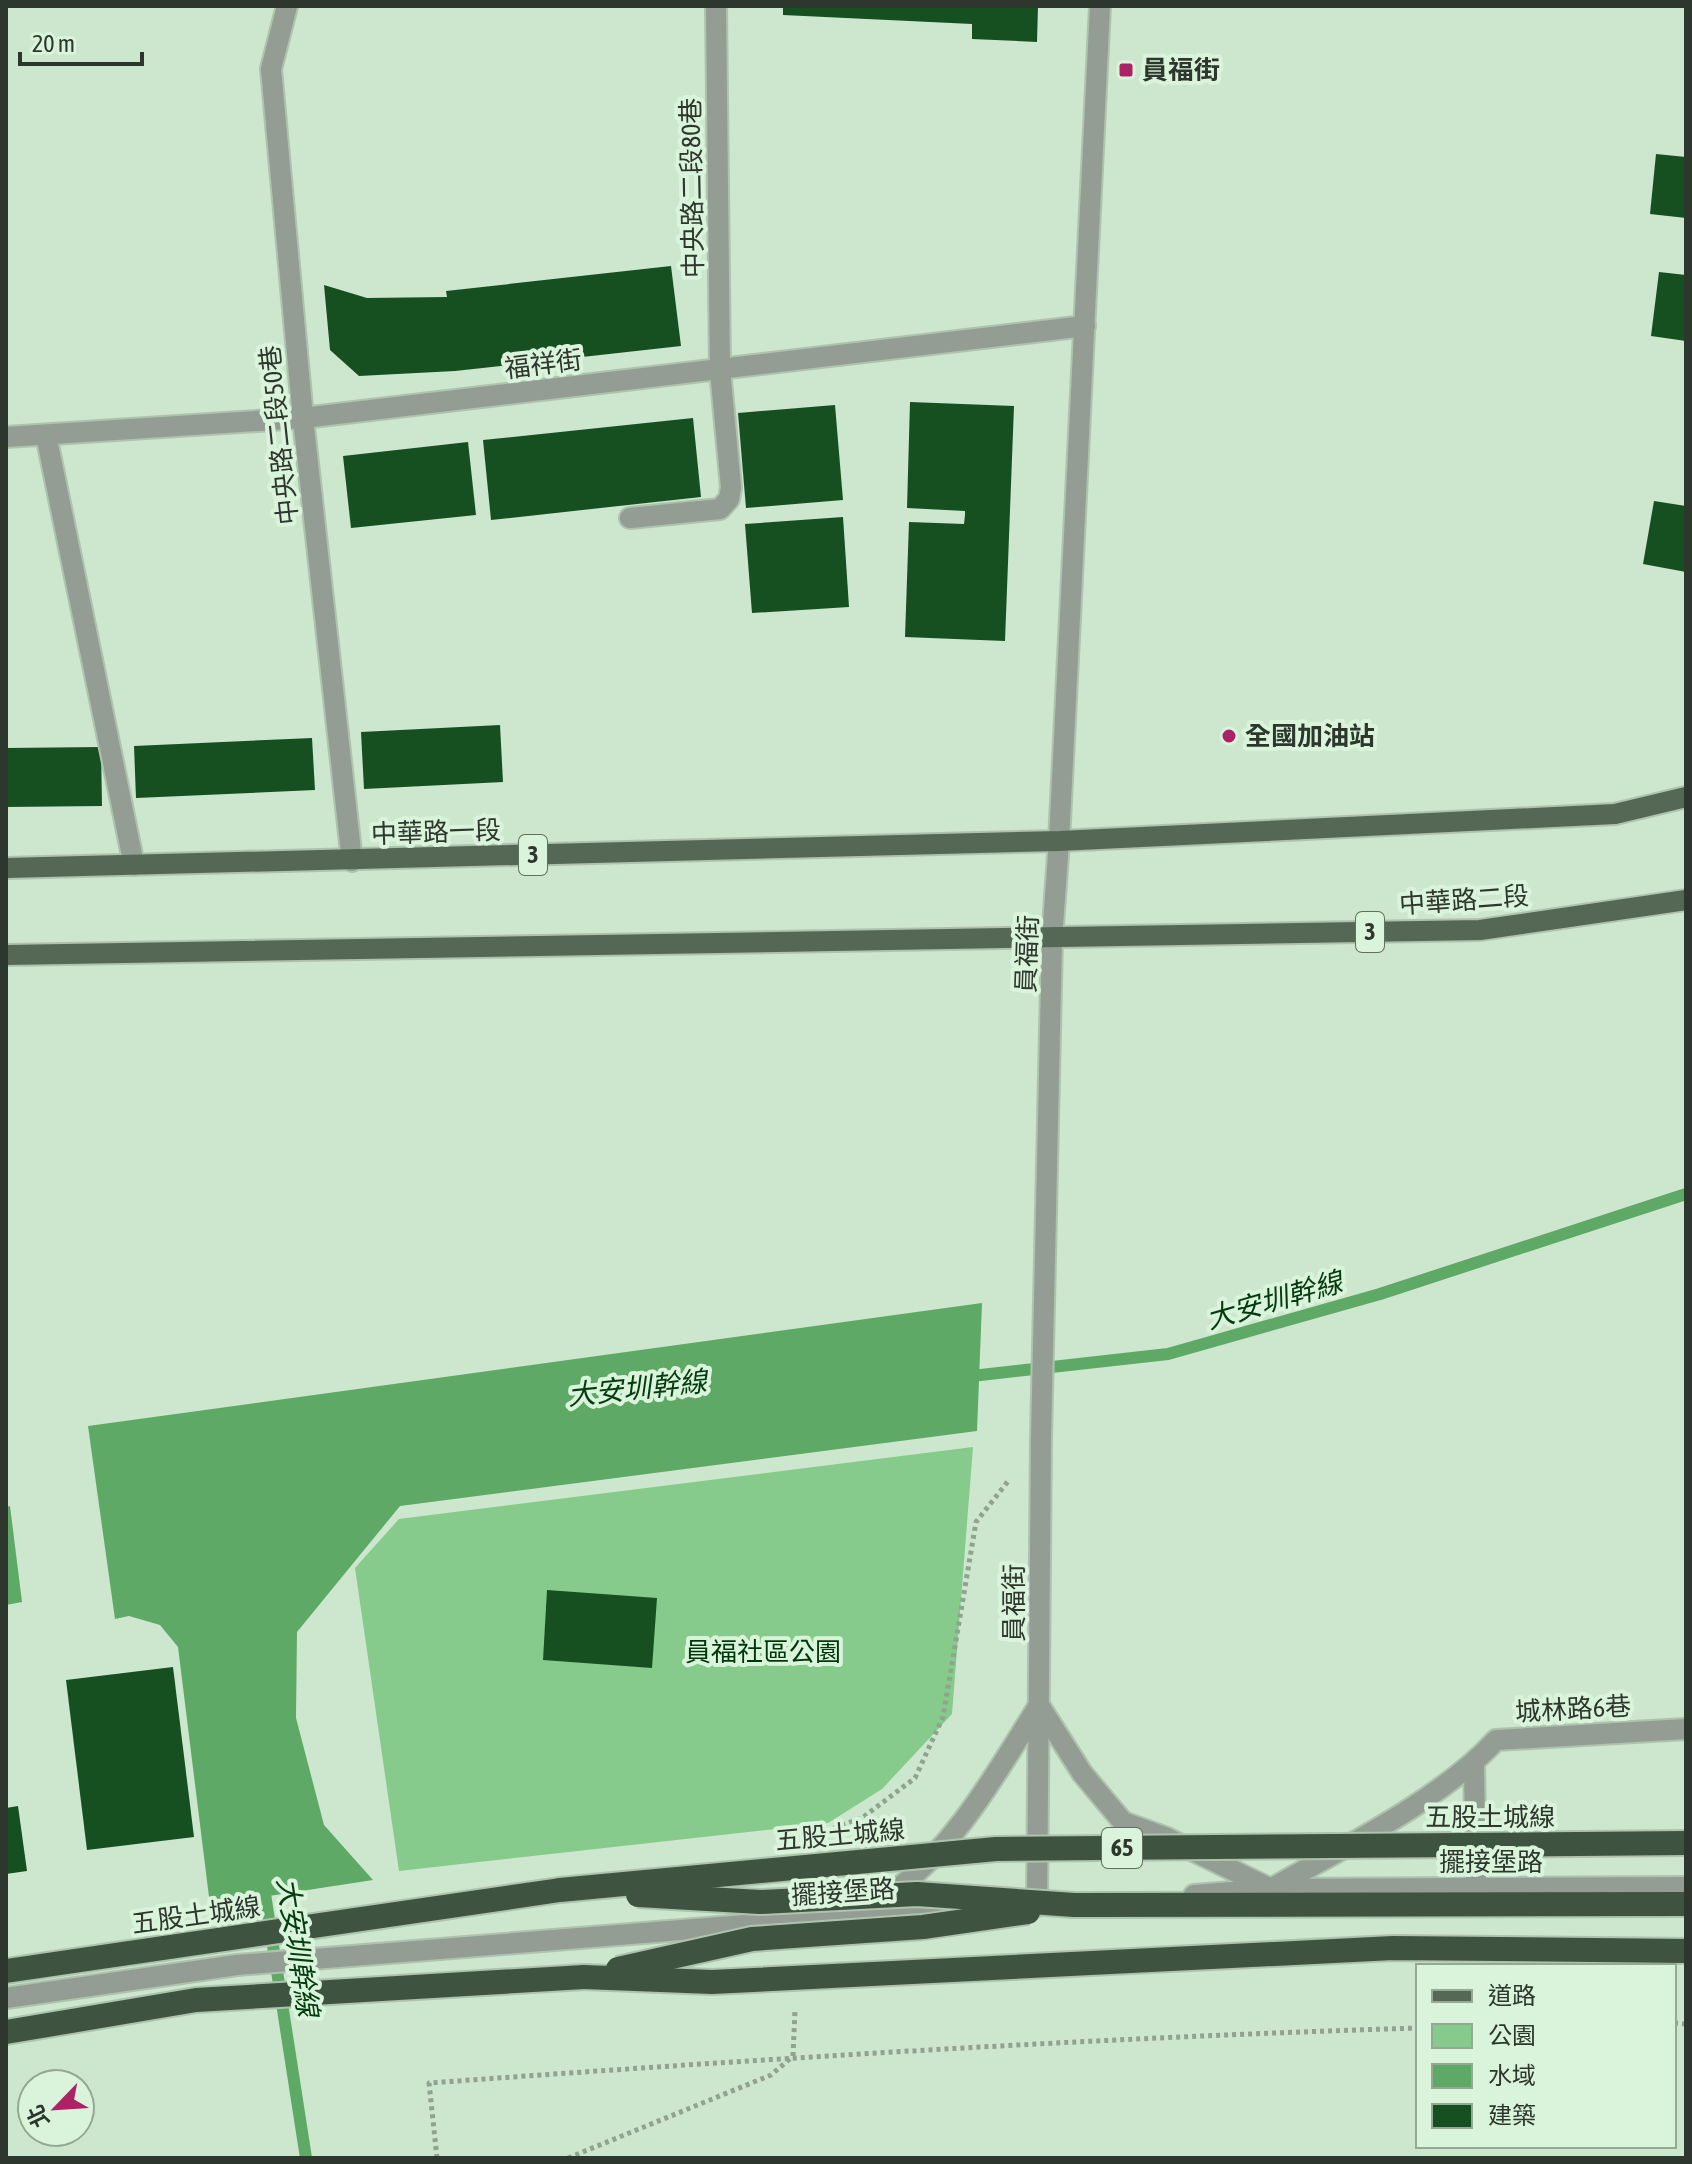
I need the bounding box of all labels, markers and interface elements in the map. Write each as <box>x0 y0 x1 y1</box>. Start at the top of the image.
scale bar <box>20 16 142 66</box>
text: 20 m <box>32 30 75 57</box>
place label: 員福街 <box>1142 55 1220 85</box>
marker: 員福街 <box>1117 61 1135 79</box>
street label: 中央路二段80巷 <box>675 98 709 278</box>
street label: 中央路二段50巷 <box>255 344 303 526</box>
street label: 福祥街 <box>502 344 584 384</box>
place label: 全國加油站 <box>1245 721 1375 751</box>
marker: 全國加油站 <box>1220 727 1238 745</box>
street label: 中華路一段 <box>371 815 501 849</box>
road number: 3 <box>519 835 547 875</box>
street label: 中華路二段 <box>1398 881 1530 919</box>
road number: 3 <box>1356 912 1384 952</box>
street label: 員福街 <box>1011 914 1043 994</box>
water label: 大安圳幹線 <box>1202 1265 1349 1335</box>
water label: 大安圳幹線 <box>566 1364 711 1411</box>
street label: 員福街 <box>999 1564 1029 1642</box>
park label: 員福社區公園 <box>685 1637 841 1667</box>
street label: 城林路6巷 <box>1514 1691 1632 1727</box>
street label: 五股土城線 <box>1425 1802 1555 1832</box>
street label: 五股土城線 <box>774 1814 906 1856</box>
road number: 65 <box>1102 1828 1142 1868</box>
street label: 擺接堡路 <box>1439 1847 1543 1877</box>
street label: 擺接堡路 <box>790 1873 896 1911</box>
water label: 大安圳幹線 <box>271 1875 325 2022</box>
street label: 五股土城線 <box>130 1891 262 1939</box>
legend <box>1416 1964 1676 2148</box>
text: 道路 <box>1488 1982 1536 2009</box>
text: 公園 <box>1488 2022 1536 2049</box>
text: 水域 <box>1488 2062 1536 2089</box>
north arrow <box>16 2068 96 2148</box>
text: 北 <box>21 2101 54 2132</box>
text: 建築 <box>1488 2102 1536 2129</box>

